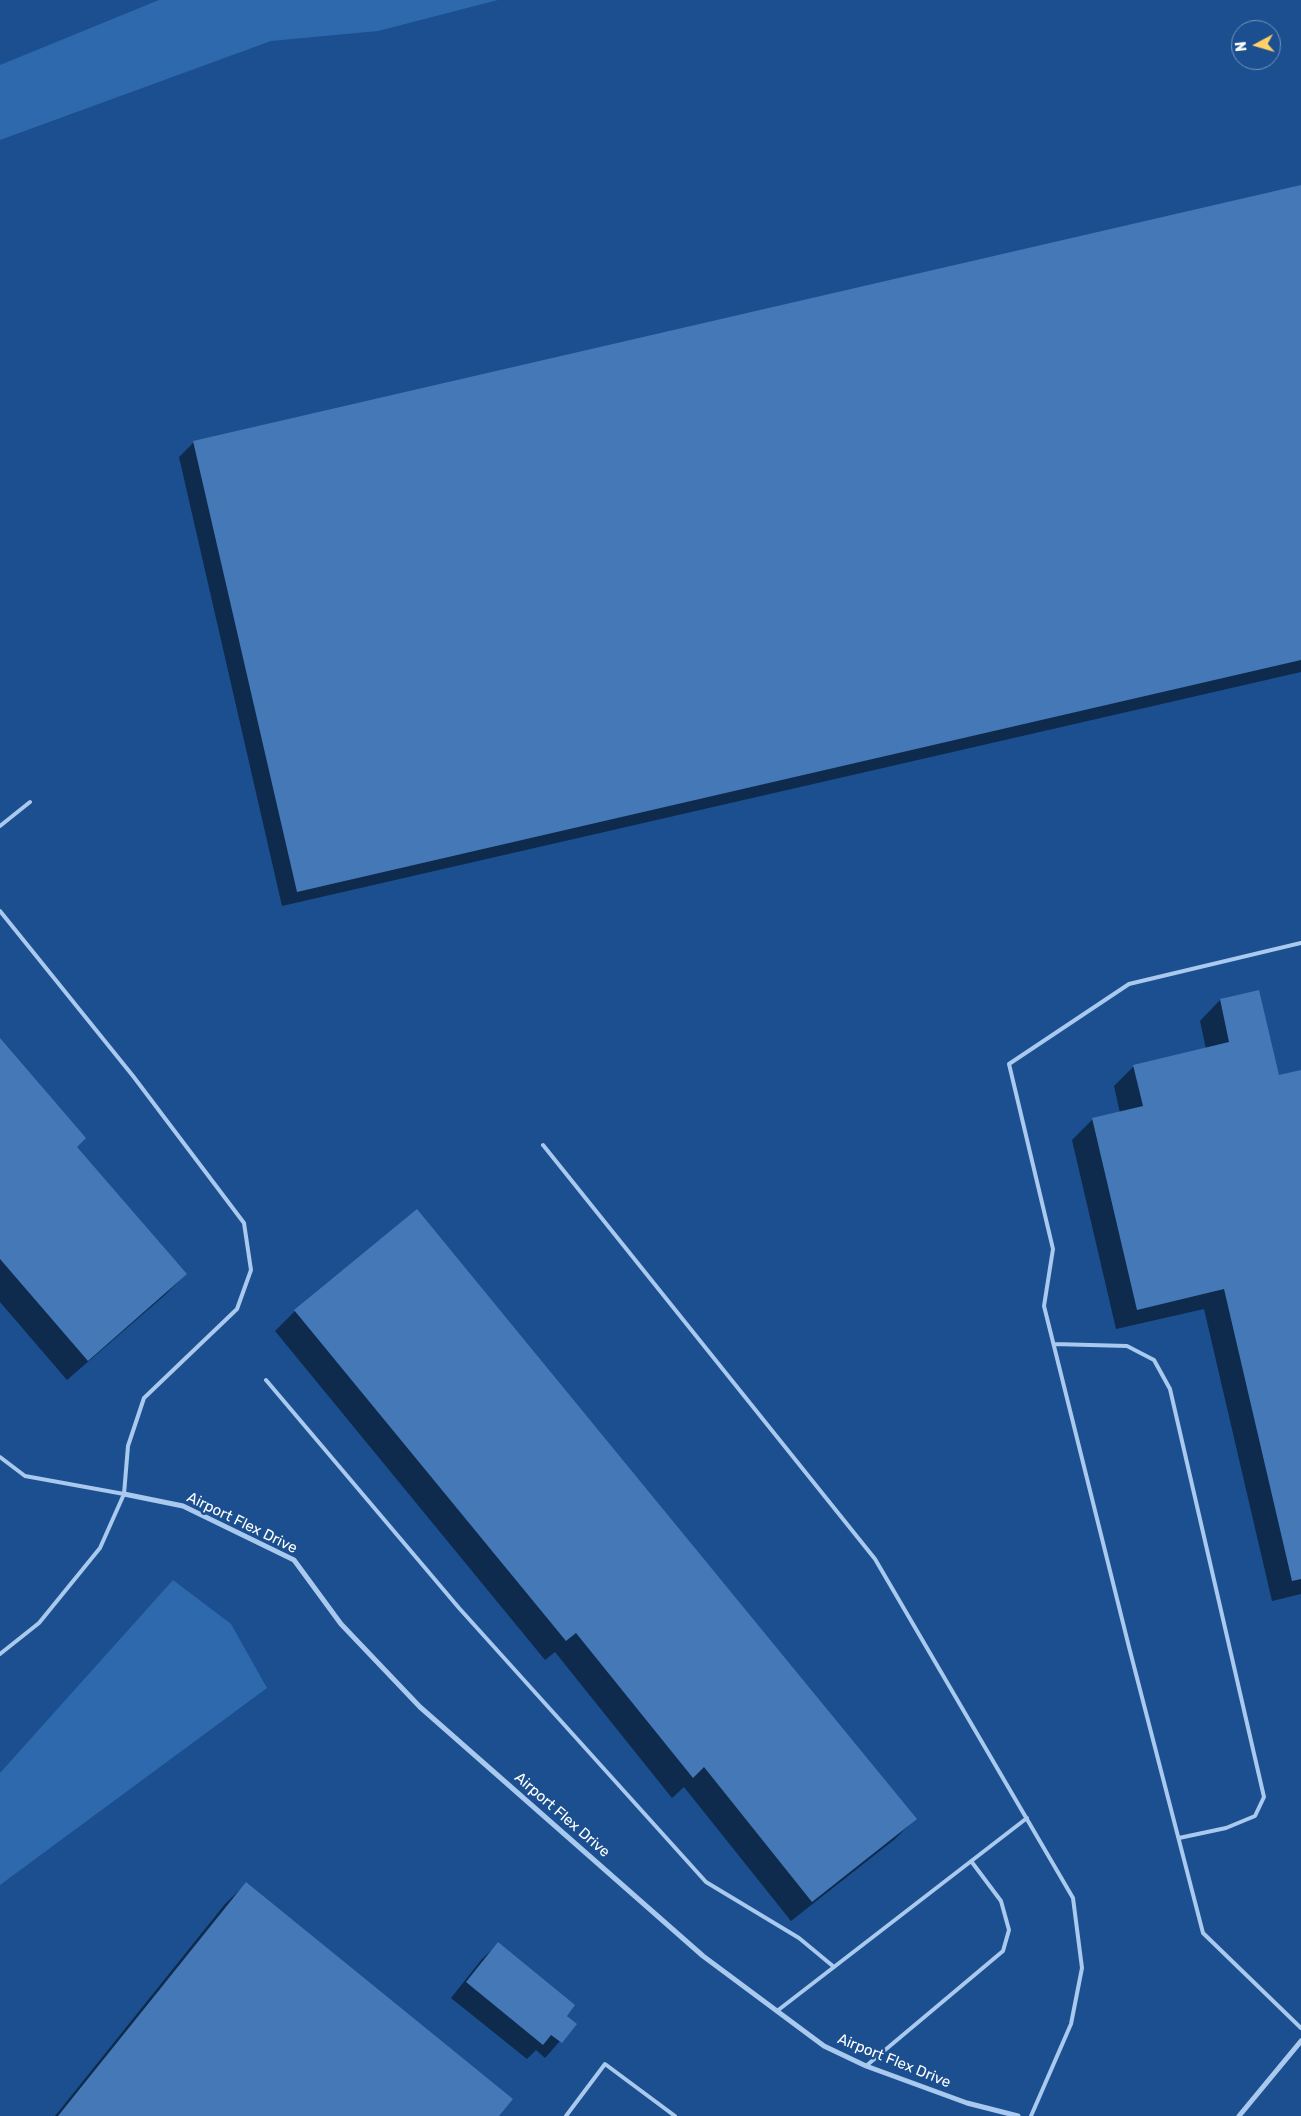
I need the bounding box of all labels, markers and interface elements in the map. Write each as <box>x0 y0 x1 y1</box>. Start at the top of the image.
north arrow <box>1231 20 1281 70</box>
text: N <box>1233 41 1251 52</box>
street label: Airport Flex Drive <box>184 1488 300 1558</box>
street label: Airport Flex Drive <box>511 1769 613 1861</box>
street label: Airport Flex Drive <box>835 2030 953 2092</box>

